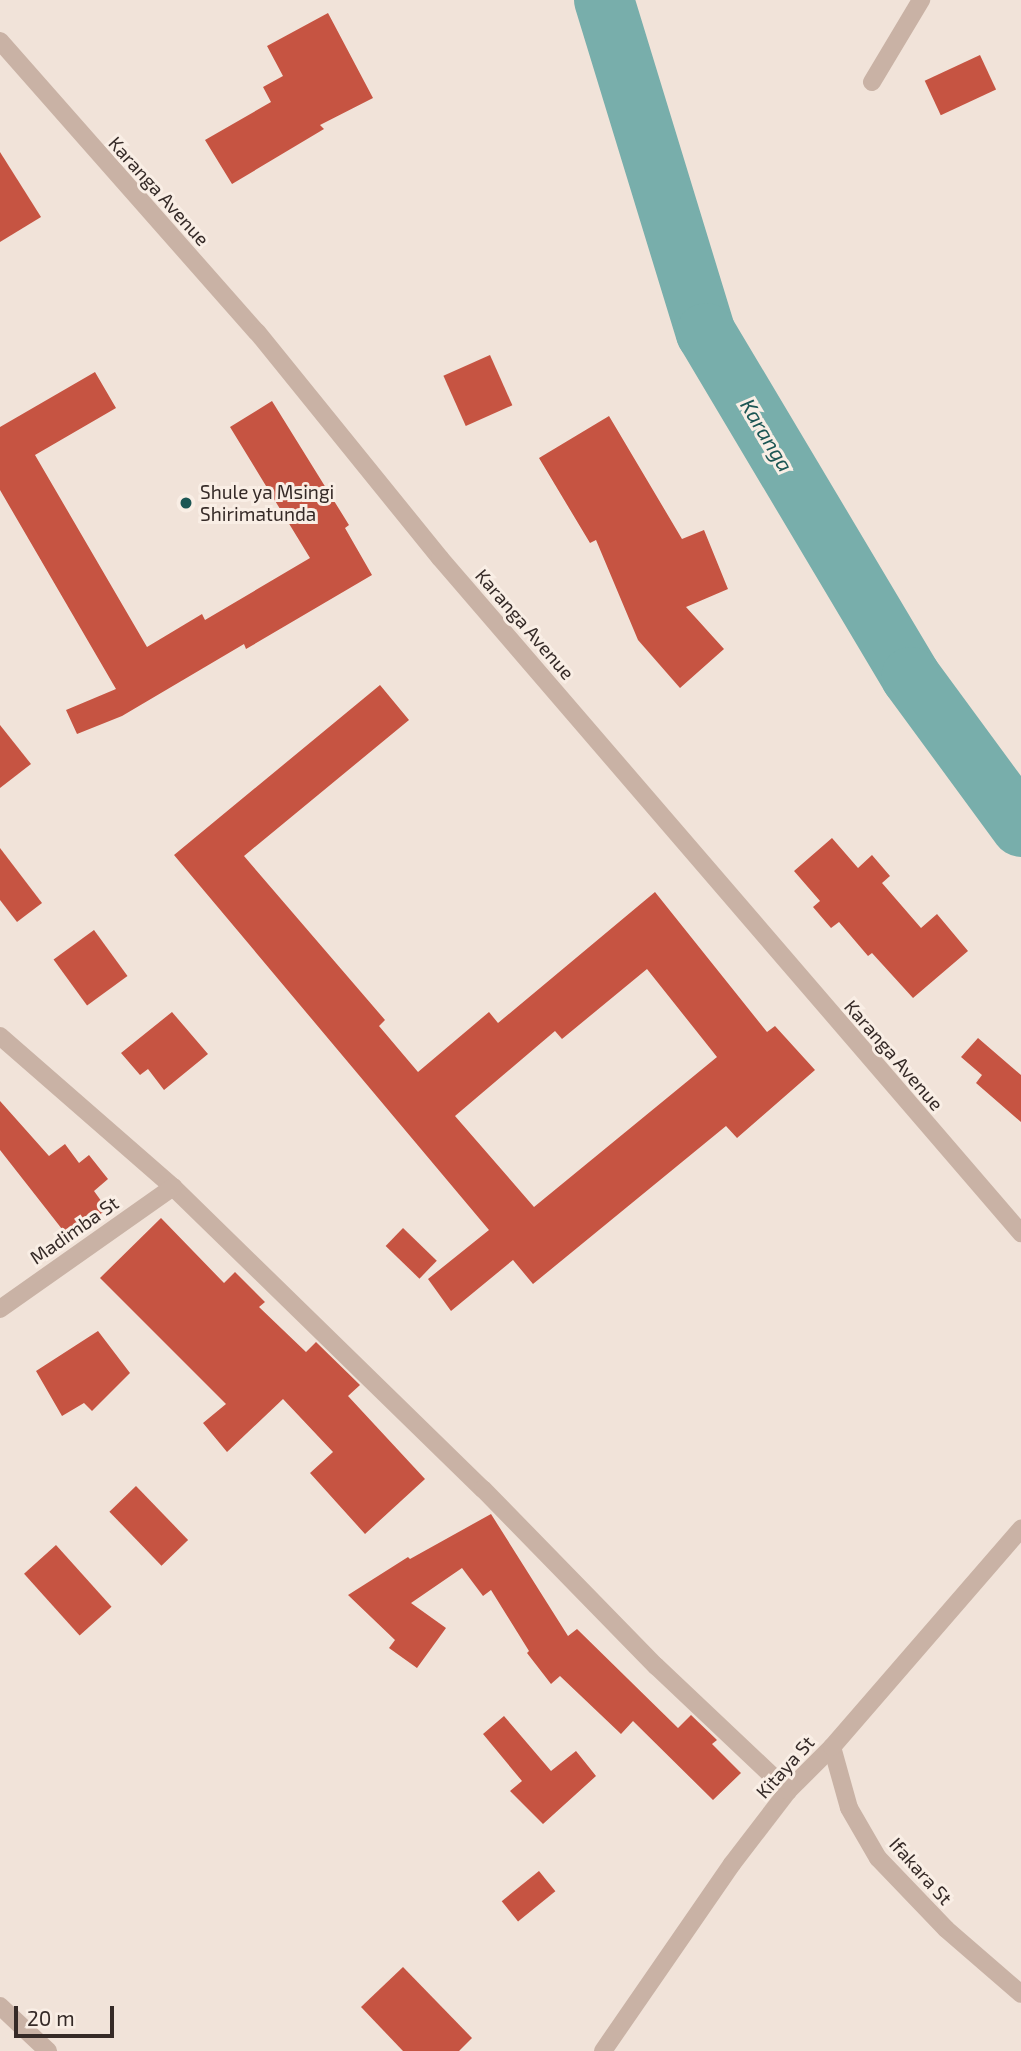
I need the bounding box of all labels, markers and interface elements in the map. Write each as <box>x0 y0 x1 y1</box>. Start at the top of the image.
street label: Karanga Avenue <box>104 132 214 250</box>
water label: Karanga <box>735 394 799 476</box>
place label: Shule ya Msingi Shirimatunda <box>200 481 335 525</box>
marker: Shule ya Msingi Shirimatunda <box>178 495 194 511</box>
street label: Karanga Avenue <box>471 564 579 684</box>
street label: Karanga Avenue <box>840 995 948 1115</box>
street label: Madimba St <box>25 1191 123 1269</box>
street label: Kitaya St <box>751 1731 819 1803</box>
street label: Ifakara St <box>885 1833 957 1909</box>
scale bar <box>18 1992 117 2036</box>
text: 20 m <box>27 2005 75 2030</box>

